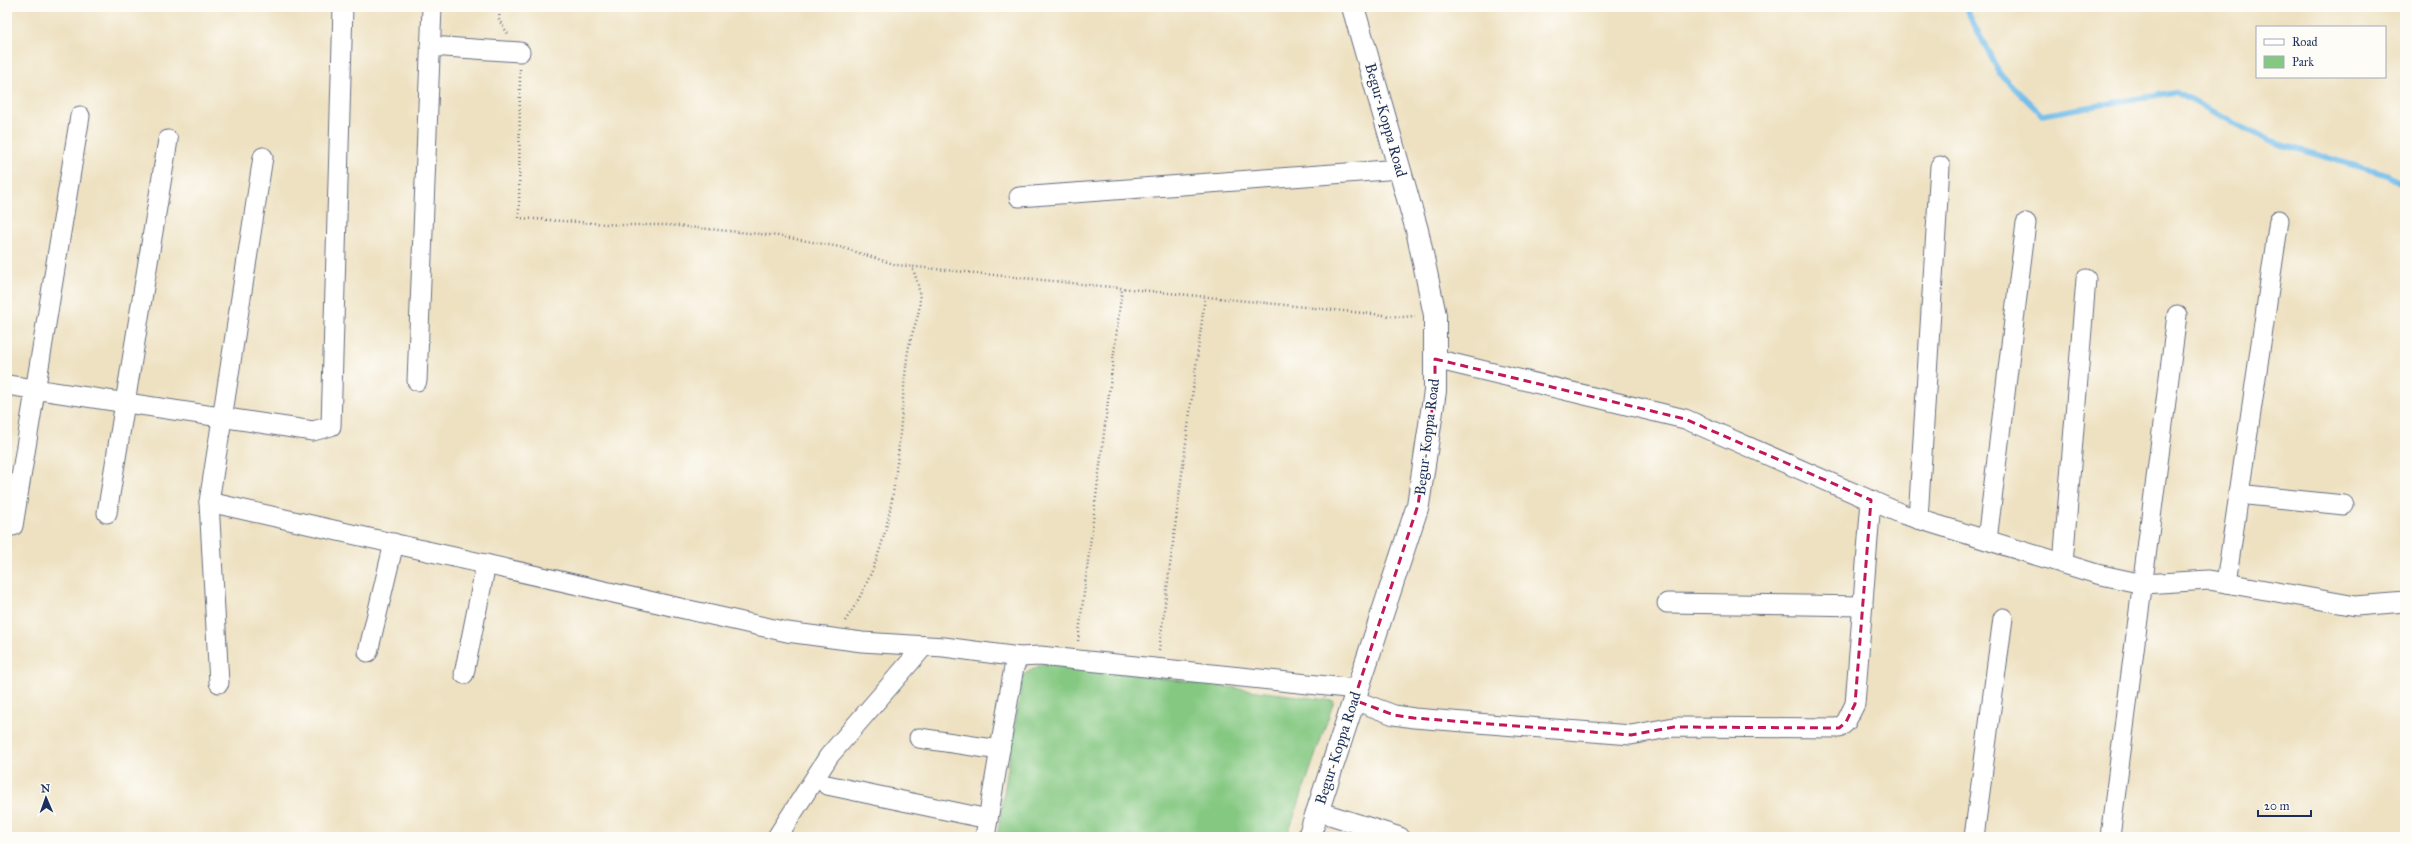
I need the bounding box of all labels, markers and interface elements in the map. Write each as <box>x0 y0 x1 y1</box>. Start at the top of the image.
legend <box>2256 26 2386 78</box>
text: Road <box>2292 35 2318 49</box>
text: Park <box>2292 55 2314 69</box>
street label: Begur-Koppa Road <box>1361 61 1411 180</box>
street label: Begur-Koppa Road <box>1411 377 1443 497</box>
street label: Begur-Koppa Road <box>1311 689 1365 807</box>
north arrow <box>26 778 66 818</box>
text: N <box>41 782 51 795</box>
scale bar <box>2258 792 2311 818</box>
text: 20 m <box>2264 799 2290 813</box>

